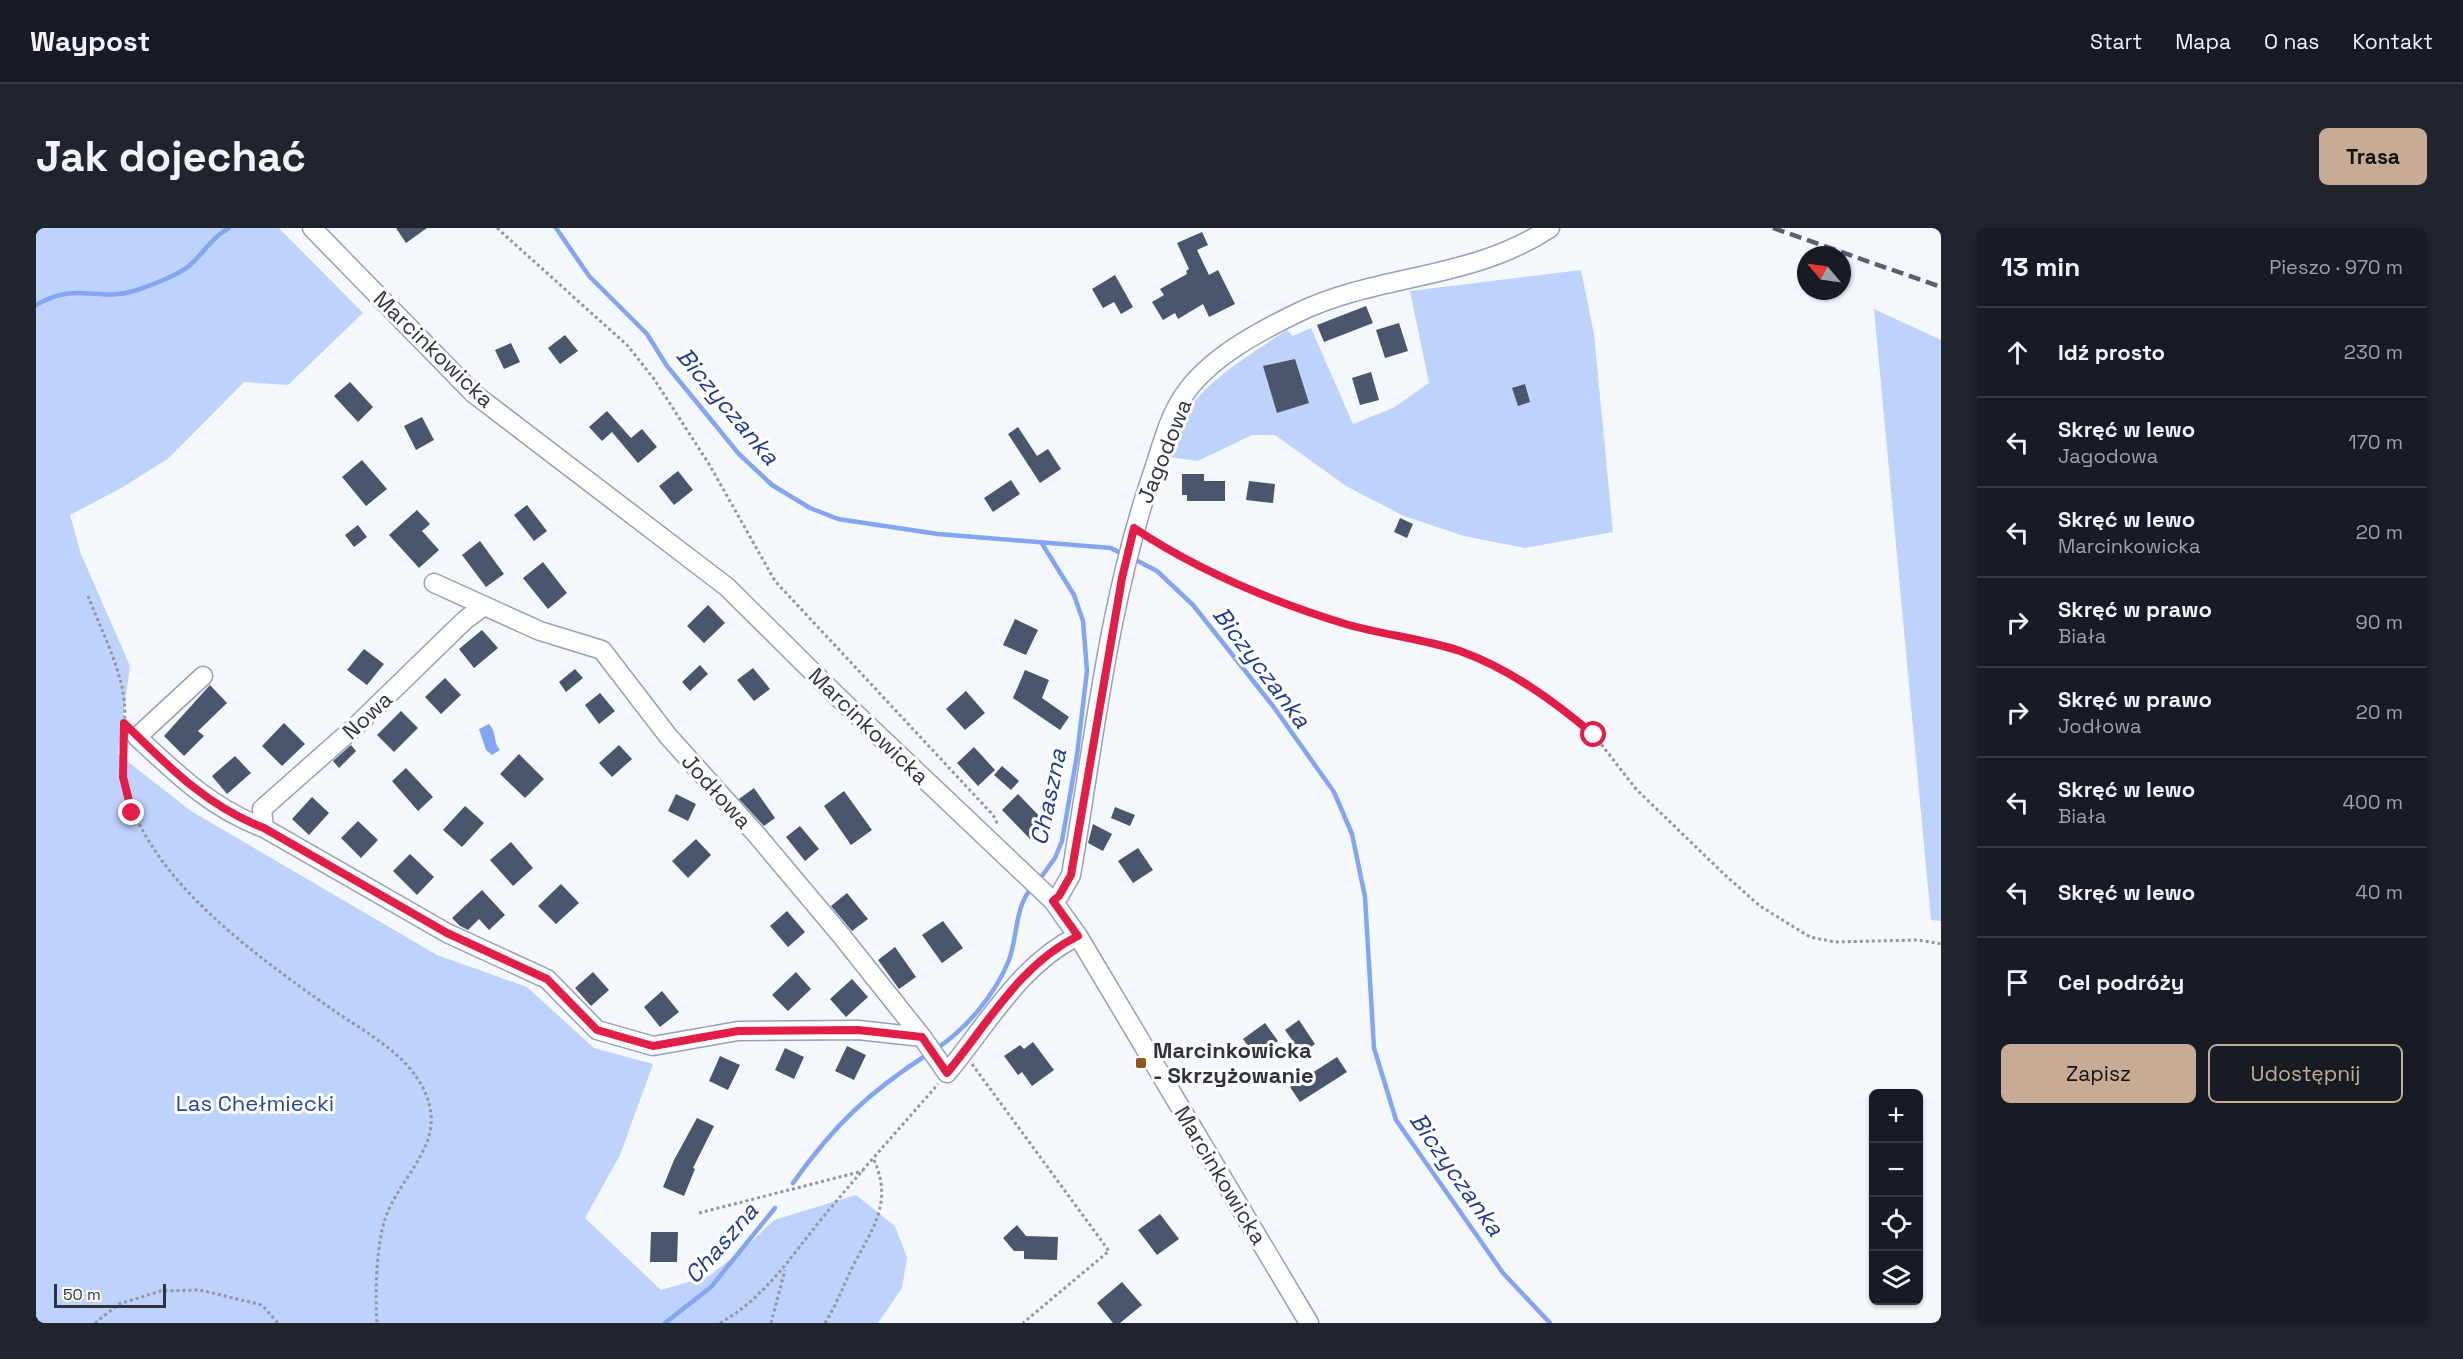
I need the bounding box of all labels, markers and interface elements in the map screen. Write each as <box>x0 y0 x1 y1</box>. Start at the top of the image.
text: Waypost <box>30 23 150 59</box>
text: Start <box>2090 28 2142 55</box>
text: Mapa <box>2175 28 2231 55</box>
text: O nas <box>2264 28 2319 55</box>
text: Kontakt <box>2352 28 2433 55</box>
button: Trasa <box>2319 128 2427 185</box>
text: Jak dojechać <box>36 130 306 183</box>
north arrow <box>1797 246 1851 300</box>
text: 13 min <box>2001 250 2080 284</box>
text: Pieszo · 970 m <box>2269 254 2403 280</box>
street label: Marcinkowicka <box>368 285 500 414</box>
icon: ahead <box>2001 336 2034 369</box>
text: Idź prosto <box>2058 338 2165 366</box>
text: 230 m <box>2344 339 2403 365</box>
water label: Biczyczanka <box>670 341 786 471</box>
street label: Jagodowa <box>1130 394 1198 507</box>
text: Skręć w lewo <box>2058 415 2195 443</box>
icon: left <box>2001 426 2034 459</box>
text: 170 m <box>2348 429 2403 455</box>
text: Jagodowa <box>2058 443 2158 469</box>
text: Skręć w lewo <box>2058 505 2195 533</box>
icon: left <box>2001 516 2034 549</box>
text: 20 m <box>2356 519 2403 545</box>
text: Marcinkowicka <box>2058 533 2200 559</box>
text: Skręć w prawo <box>2058 595 2212 623</box>
water label: Biczyczanka <box>1206 600 1318 734</box>
icon: right <box>2001 606 2034 639</box>
text: 90 m <box>2356 609 2403 635</box>
text: Biała <box>2058 623 2106 649</box>
street label: Marcinkowicka <box>803 662 935 791</box>
street label: Nowa <box>336 685 398 745</box>
text: Skręć w prawo <box>2058 685 2212 713</box>
icon: right <box>2001 696 2034 729</box>
text: 20 m <box>2356 699 2403 725</box>
text: Jodłowa <box>2058 713 2141 739</box>
route start <box>1580 721 1606 747</box>
water label: Chaszna <box>1023 746 1073 848</box>
street label: Jodłowa <box>676 748 758 835</box>
text: Skręć w lewo <box>2058 775 2195 803</box>
icon: left <box>2001 786 2034 819</box>
text: 400 m <box>2343 789 2403 815</box>
route end <box>118 799 144 825</box>
text: Biała <box>2058 803 2106 829</box>
icon: left <box>2001 876 2034 909</box>
text: Skręć w lewo <box>2058 878 2195 906</box>
text: 40 m <box>2355 879 2403 905</box>
icon: arrive <box>2001 966 2034 999</box>
text: Cel podróży <box>2058 968 2184 996</box>
place label: Marcinkowicka - Skrzyżowanie <box>1153 1036 1314 1089</box>
button: Zapisz <box>2001 1044 2196 1103</box>
button: Udostępnij <box>2208 1044 2403 1103</box>
marker: Marcinkowicka - Skrzyżowanie <box>1134 1056 1148 1070</box>
park label: Las Chełmiecki <box>176 1089 334 1117</box>
map controls <box>1869 1089 1923 1305</box>
button: + <box>1869 1089 1923 1143</box>
street label: Marcinkowicka <box>1169 1101 1274 1250</box>
water label: Biczyczanka <box>1403 1106 1511 1242</box>
button: − <box>1869 1143 1923 1197</box>
water label: Chaszna <box>677 1196 765 1290</box>
button: locate <box>1869 1197 1923 1251</box>
button: layers <box>1869 1251 1923 1305</box>
scale bar <box>54 1281 166 1308</box>
text: 50 m <box>63 1284 101 1305</box>

